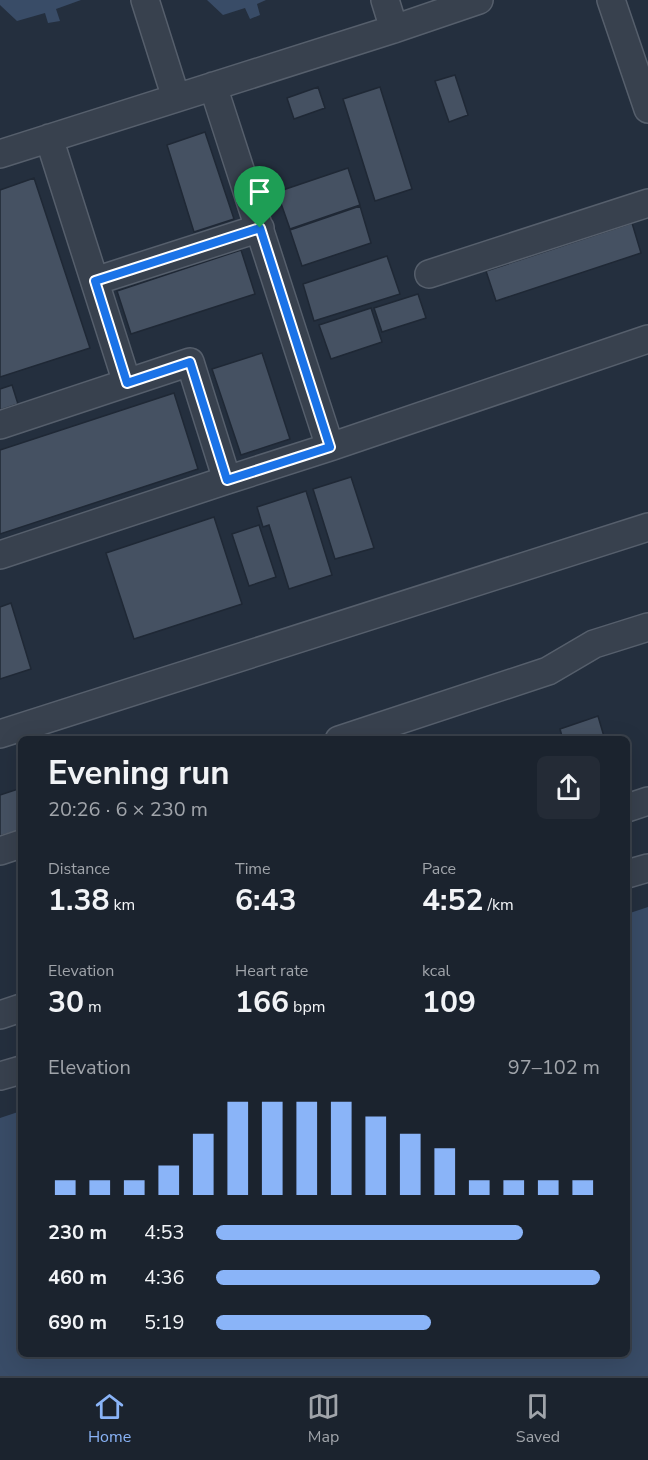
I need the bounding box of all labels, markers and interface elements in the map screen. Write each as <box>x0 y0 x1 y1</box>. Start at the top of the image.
pin <box>234 166 285 228</box>
icon: arrive <box>243 175 276 208</box>
text: Evening run <box>48 751 230 796</box>
button: share <box>537 756 600 819</box>
text: 20:26 · 6 × 230 m <box>48 796 208 823</box>
text: Distance <box>48 858 110 880</box>
text: Time <box>235 858 271 880</box>
text: Pace <box>422 858 456 880</box>
text: 1.38 <box>48 880 109 921</box>
text: 6:43 <box>235 880 296 921</box>
text: 4:52 <box>422 880 483 921</box>
text: km <box>109 894 135 916</box>
text: /km <box>483 894 514 916</box>
text: Elevation <box>48 960 114 982</box>
text: Heart rate <box>235 960 308 982</box>
text: kcal <box>422 960 450 982</box>
text: 30 <box>48 982 84 1023</box>
text: 166 <box>235 982 289 1023</box>
text: 109 <box>422 982 476 1023</box>
text: m <box>84 996 102 1018</box>
text: bpm <box>289 996 325 1018</box>
text: Elevation <box>48 1054 131 1081</box>
text: 97–102 m <box>508 1054 600 1081</box>
text: 230 m <box>48 1219 107 1246</box>
text: 4:53 <box>144 1219 185 1246</box>
text: 460 m <box>48 1264 107 1291</box>
text: 4:36 <box>144 1264 185 1291</box>
text: 690 m <box>48 1309 107 1336</box>
text: 5:19 <box>144 1309 185 1336</box>
tab: Home <box>88 1390 131 1448</box>
tab: Map <box>307 1390 340 1448</box>
tab: Saved <box>516 1390 560 1448</box>

